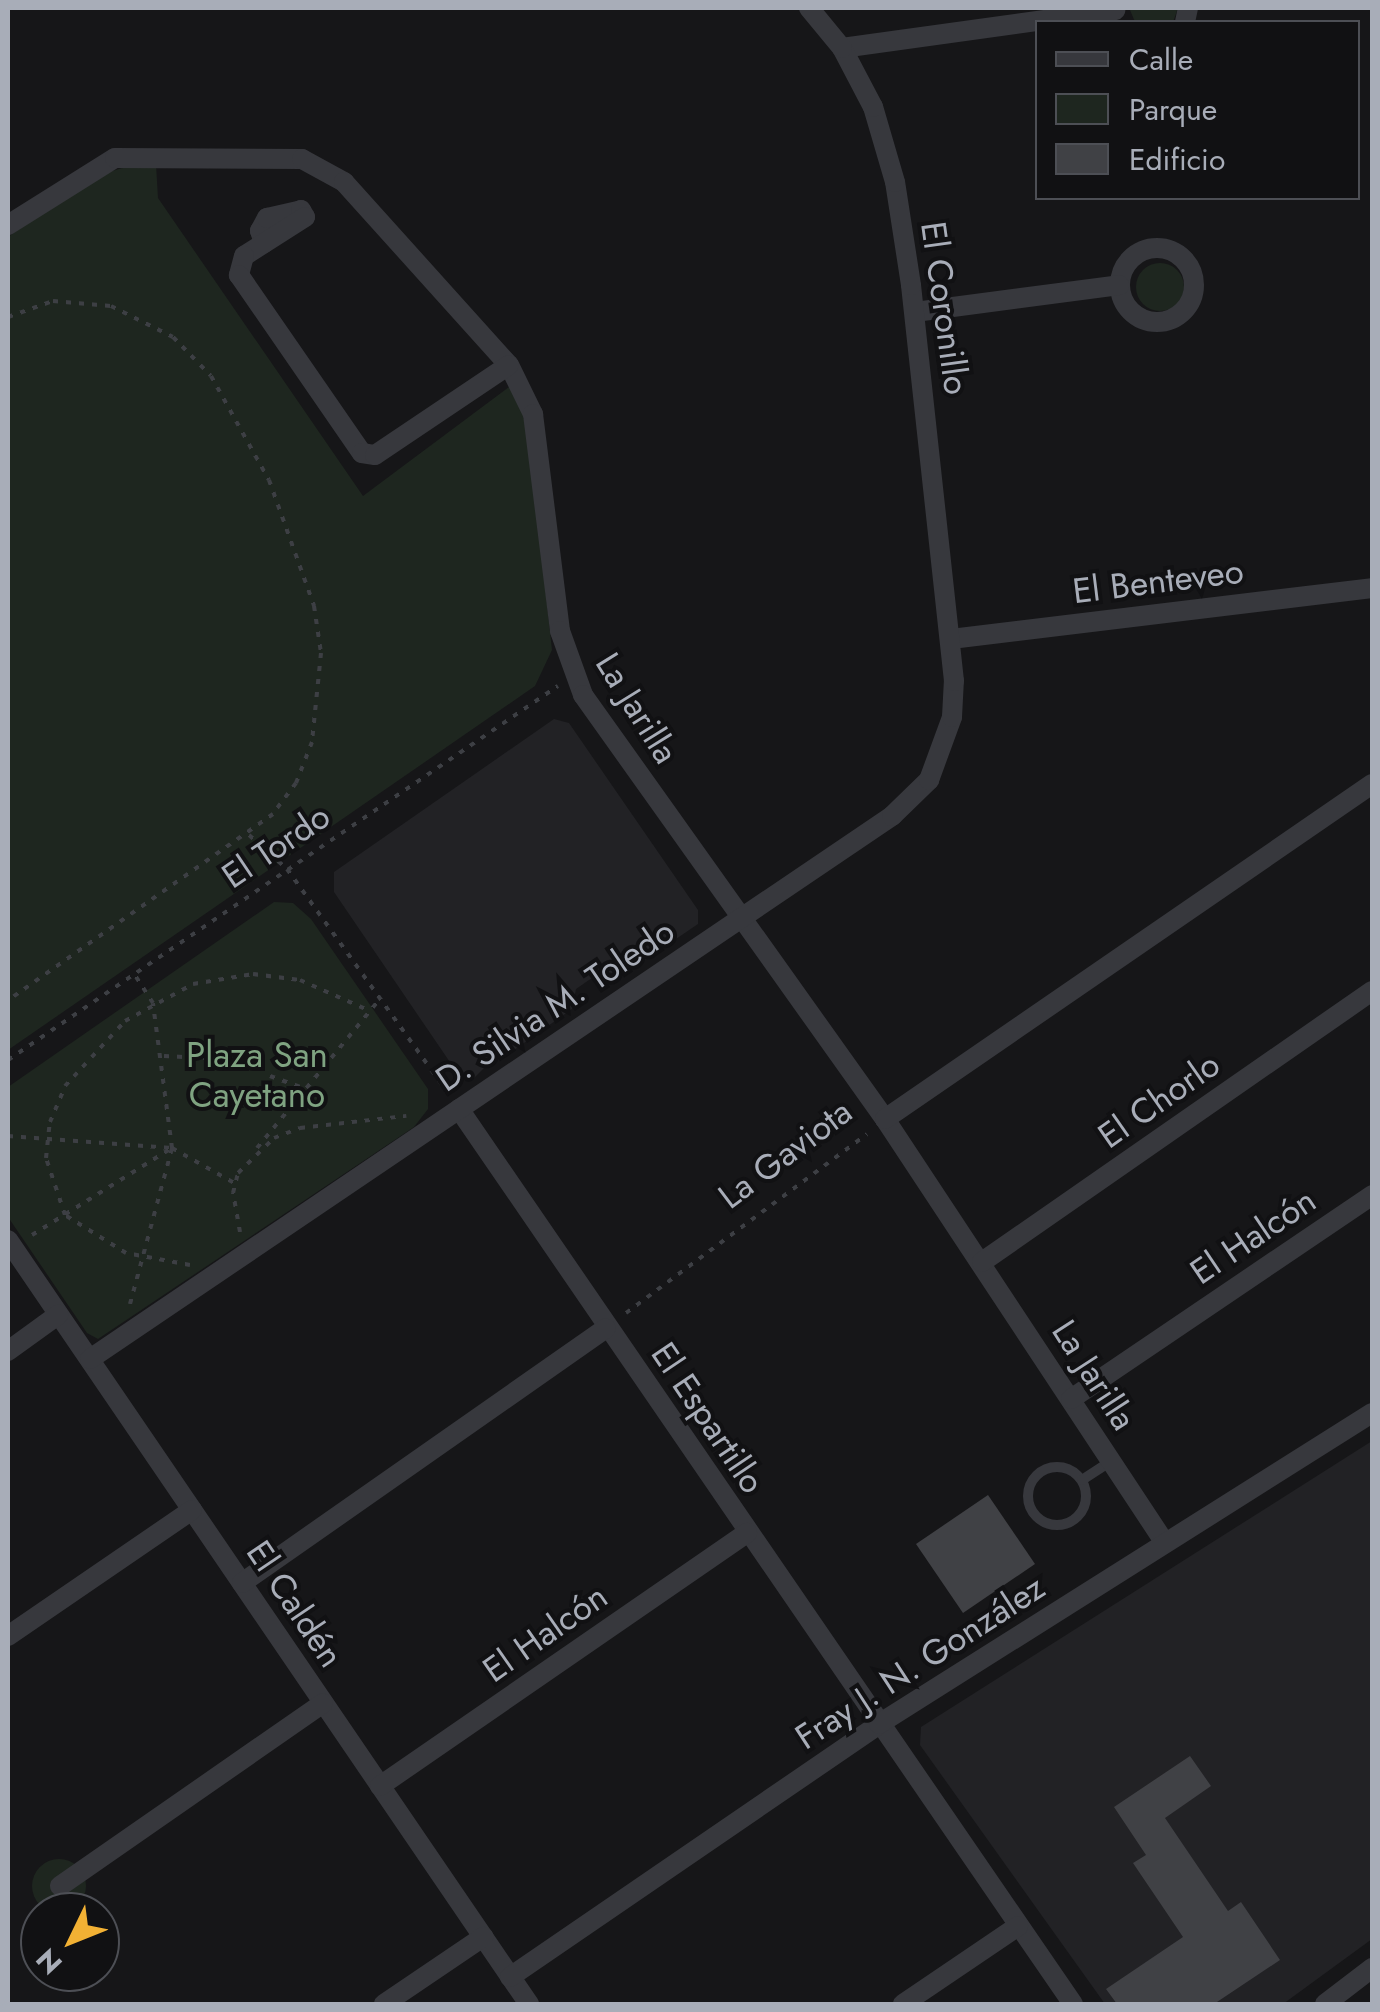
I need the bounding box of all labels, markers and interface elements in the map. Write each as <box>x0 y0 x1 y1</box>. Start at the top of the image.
legend <box>1035 20 1360 200</box>
text: Calle <box>1129 38 1193 81</box>
text: Parque <box>1129 88 1217 131</box>
text: Edificio <box>1129 138 1225 181</box>
street label: El Coronillo <box>912 219 978 397</box>
street label: El Benteveo <box>1070 550 1246 612</box>
street label: La Jarilla <box>587 645 687 771</box>
street label: El Tordo <box>214 795 338 897</box>
street label: D. Silvia M. Toledo <box>428 910 682 1100</box>
park label: Plaza San Cayetano <box>186 1034 328 1116</box>
street label: El Chorlo <box>1090 1043 1228 1157</box>
street label: La Gaviota <box>710 1090 860 1218</box>
street label: El Halcón <box>1182 1179 1324 1293</box>
street label: La Jarilla <box>1043 1312 1145 1438</box>
street label: El Espartillo <box>642 1335 774 1501</box>
street label: El Caldén <box>238 1533 352 1675</box>
street label: Fray J. N. González <box>788 1566 1052 1758</box>
street label: El Halcón <box>475 1575 615 1691</box>
north arrow <box>20 1892 120 1992</box>
text: N <box>27 1939 72 1984</box>

